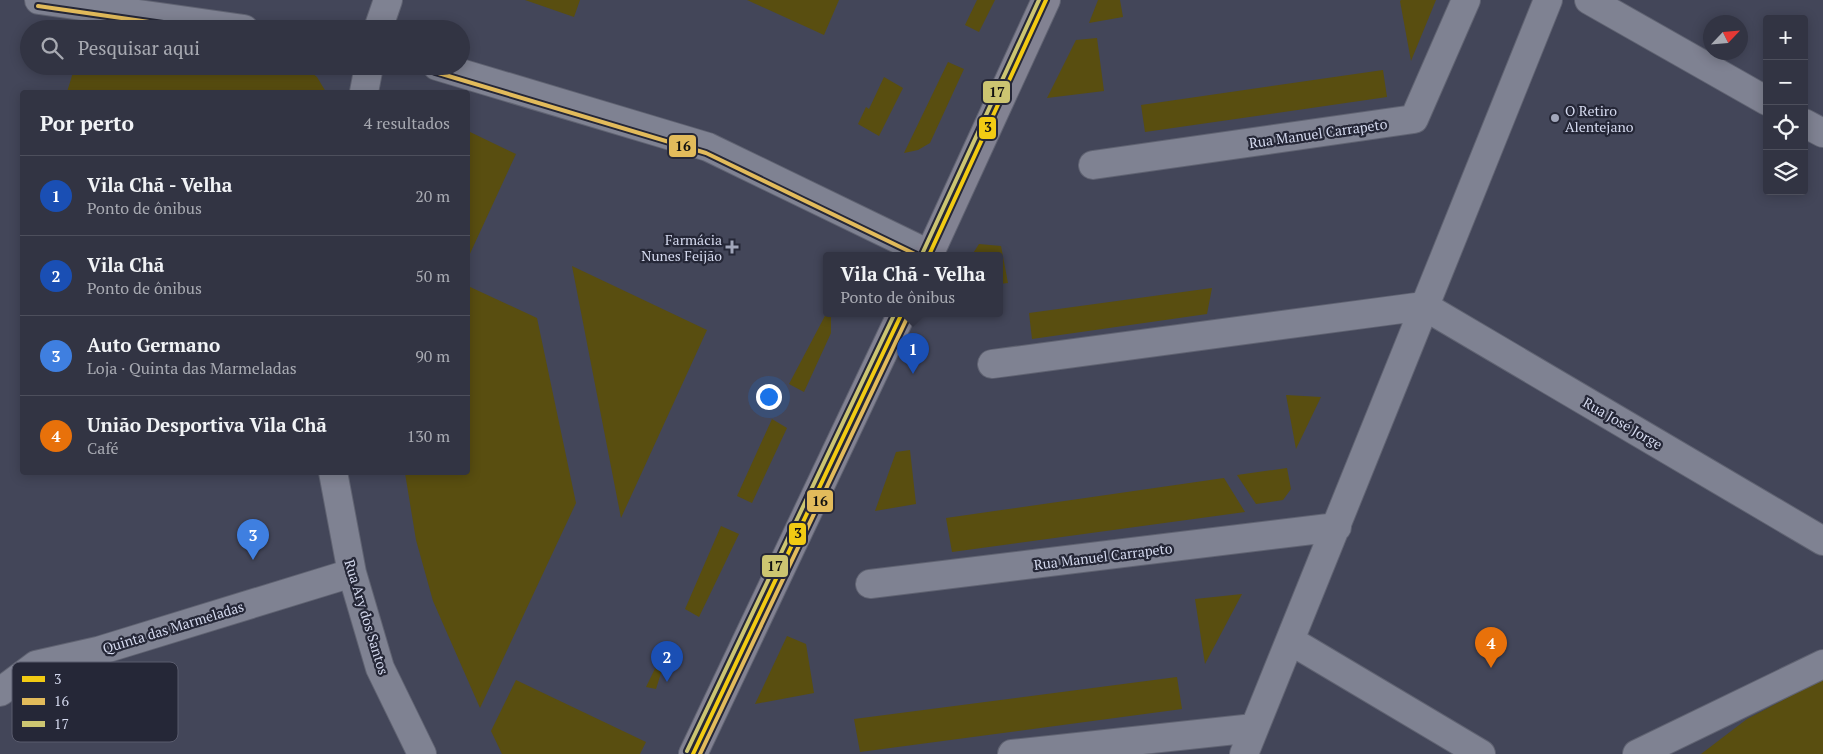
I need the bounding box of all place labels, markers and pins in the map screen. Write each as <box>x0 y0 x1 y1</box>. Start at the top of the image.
place label: O Retiro Alentejano <box>1565 101 1634 136</box>
marker: O Retiro Alentejano <box>1549 112 1561 124</box>
place label: Farmácia Nunes Feijão <box>641 230 722 265</box>
marker: Farmácia Nunes Feijão <box>726 241 738 253</box>
pin: 1 <box>897 333 929 374</box>
pin: 3 <box>237 519 269 560</box>
pin: 4 <box>1475 627 1507 668</box>
pin: 2 <box>651 641 683 682</box>

